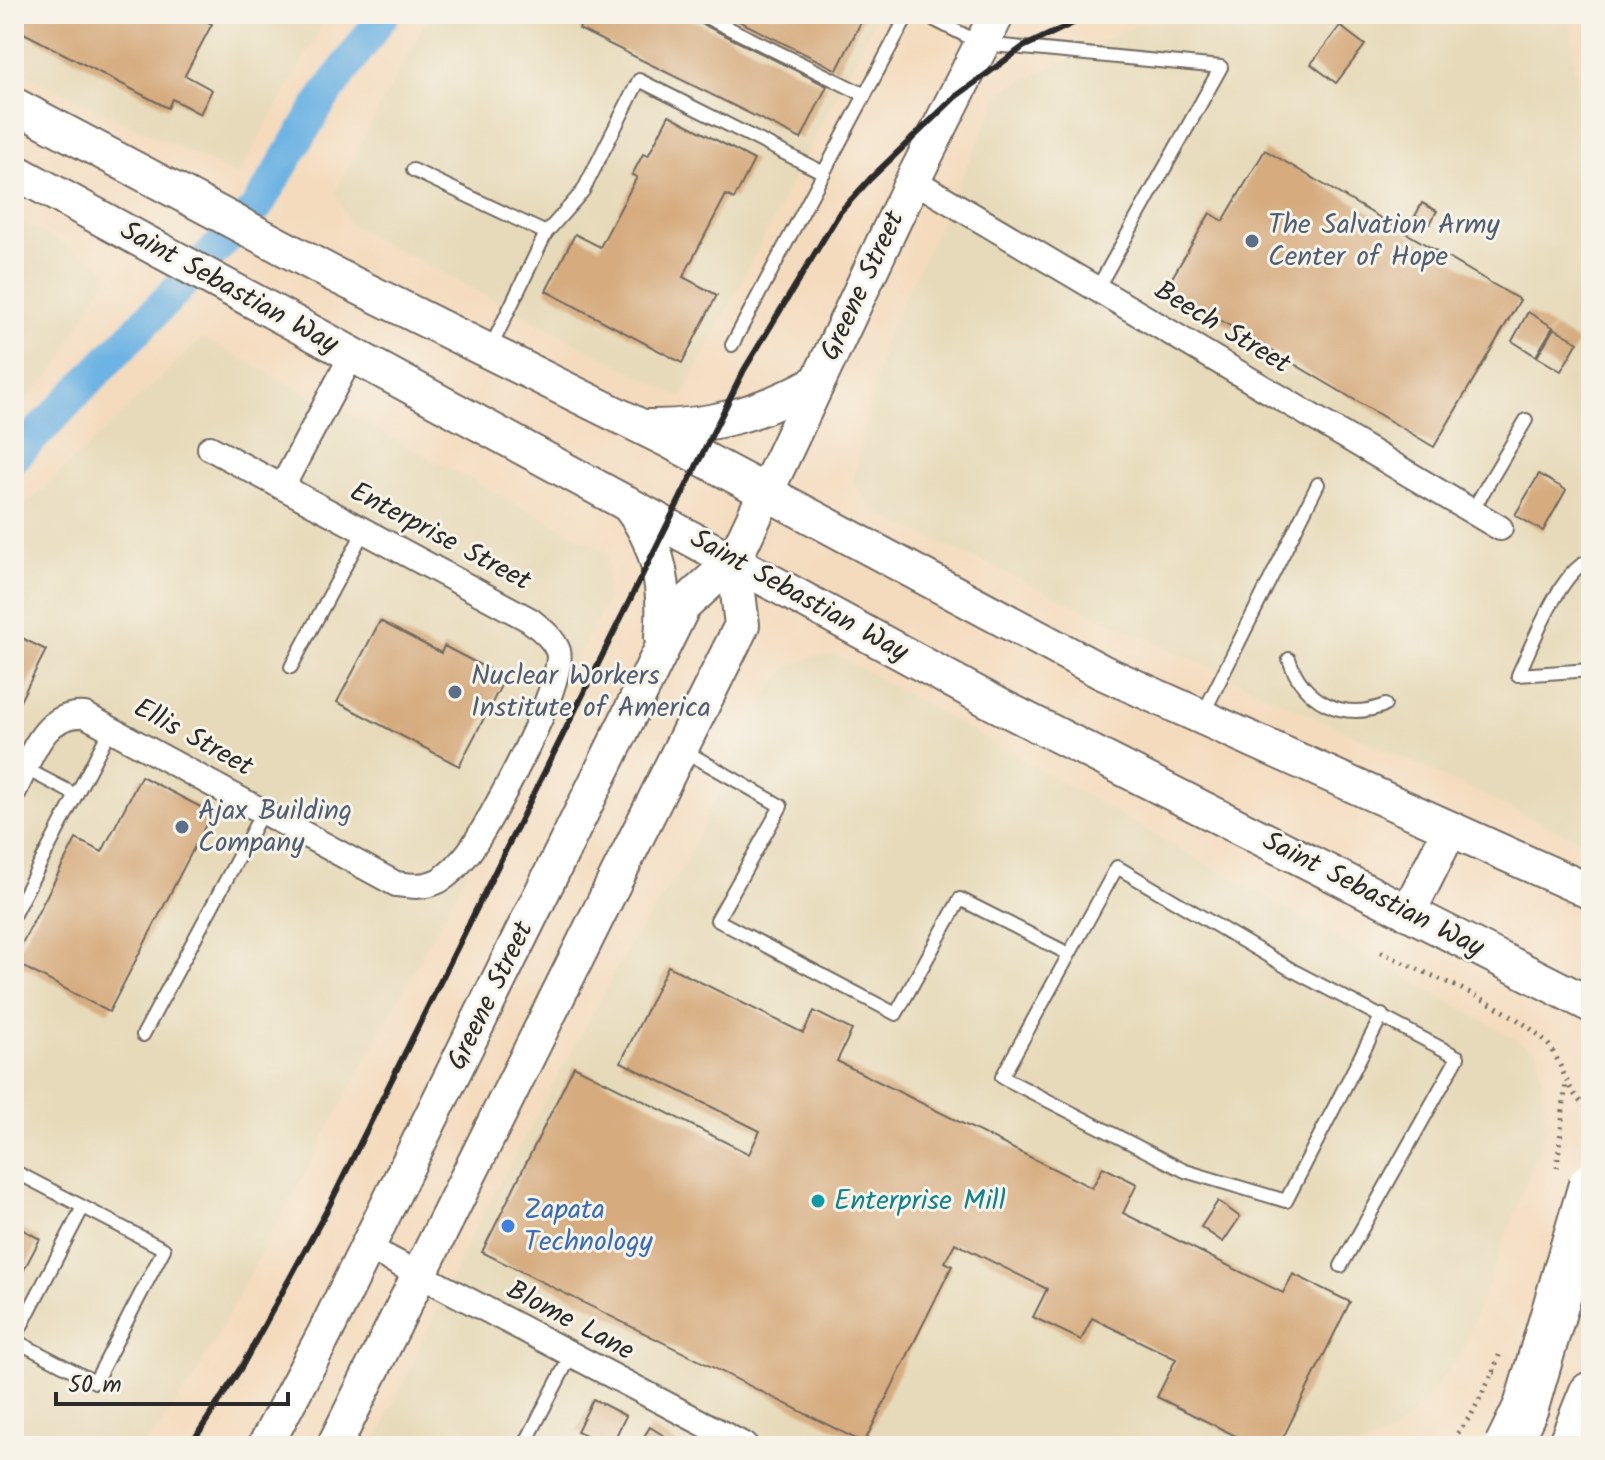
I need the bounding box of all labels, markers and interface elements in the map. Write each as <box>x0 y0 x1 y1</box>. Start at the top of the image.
street label: Greene Street <box>809 202 918 369</box>
place label: The Salvation Army Center of Hope <box>1268 203 1501 280</box>
street label: Saint Sebastian Way <box>111 209 347 367</box>
marker: The Salvation Army Center of Hope <box>1243 232 1261 250</box>
street label: Beech Street <box>1145 269 1300 387</box>
street label: Enterprise Street <box>341 470 540 604</box>
street label: Saint Sebastian Way <box>681 517 917 675</box>
place label: Nuclear Workers Institute of America <box>471 654 711 731</box>
marker: Nuclear Workers Institute of America <box>446 683 464 701</box>
street label: Ellis Street <box>125 687 262 790</box>
place label: Ajax Building Company <box>198 789 352 866</box>
marker: Ajax Building Company <box>173 818 191 836</box>
street label: Saint Sebastian Way <box>1254 820 1493 971</box>
street label: Greene Street <box>435 913 547 1078</box>
place label: Enterprise Mill <box>834 1179 1006 1224</box>
place label: Zapata Technology <box>524 1188 654 1265</box>
marker: Enterprise Mill <box>809 1192 827 1210</box>
marker: Zapata Technology <box>499 1217 517 1235</box>
street label: Blome Lane <box>498 1268 642 1374</box>
scale bar <box>56 1356 288 1406</box>
text: 50 m <box>68 1366 122 1405</box>

